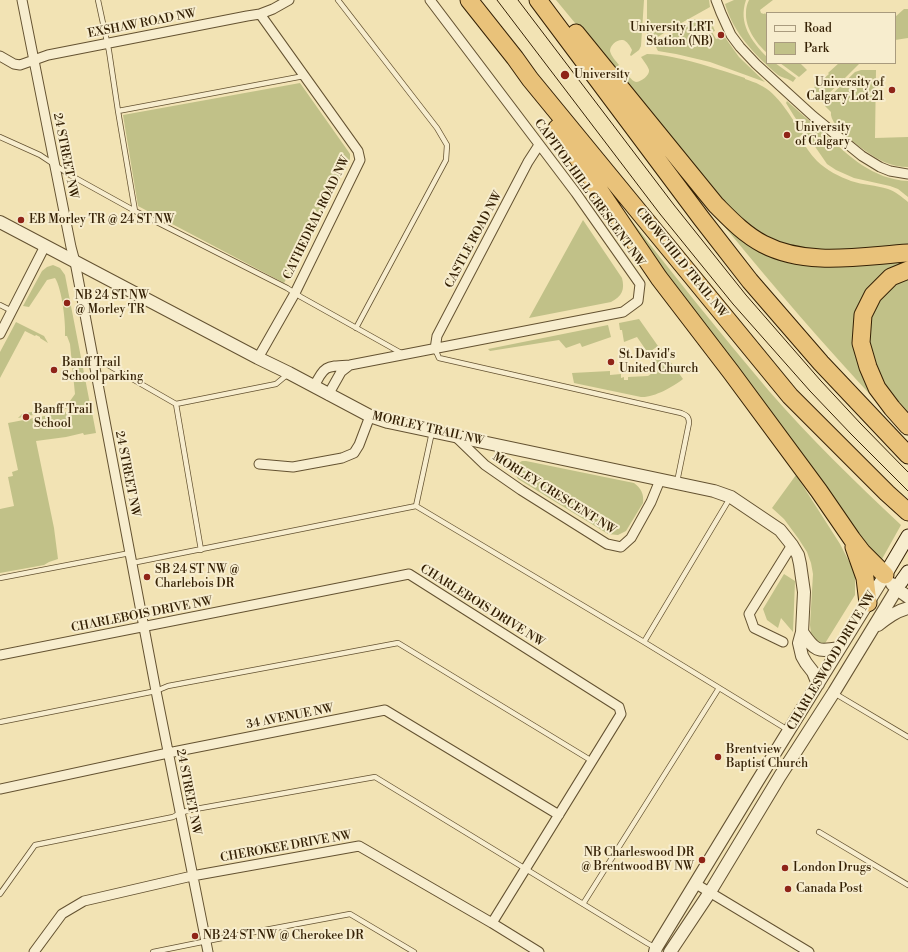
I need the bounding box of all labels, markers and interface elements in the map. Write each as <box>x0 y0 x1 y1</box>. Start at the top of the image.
street label: EXSHAW ROAD NW <box>87 6 197 42</box>
legend <box>766 12 896 64</box>
place label: University LRT Station (NB) <box>630 21 713 49</box>
text: Road <box>804 21 832 36</box>
marker: University LRT Station (NB) <box>716 30 726 40</box>
text: Park <box>804 41 829 56</box>
place label: University <box>574 68 630 82</box>
marker: University <box>559 69 571 81</box>
place label: University of Calgary Lot 21 <box>806 76 884 104</box>
marker: University of Calgary Lot 21 <box>887 85 897 95</box>
street label: 24 STREET NW <box>50 112 80 200</box>
street label: CAPITOL HILL CRESCENT NW <box>531 117 647 269</box>
place label: University of Calgary <box>795 121 851 149</box>
marker: University of Calgary <box>782 130 792 140</box>
street label: CATHEDRAL ROAD NW <box>281 154 353 282</box>
street label: CASTLE ROAD NW <box>442 189 506 291</box>
street label: CROWCHILD TRAIL NW <box>632 205 730 321</box>
place label: EB Morley TR @ 24 ST NW <box>29 213 174 227</box>
marker: EB Morley TR @ 24 ST NW <box>16 215 26 225</box>
place label: NB 24 ST NW @ Morley TR <box>75 289 149 317</box>
marker: NB 24 ST NW @ Morley TR <box>62 298 72 308</box>
place label: St. David's United Church <box>619 348 698 376</box>
place label: Banff Trail School parking <box>62 356 143 384</box>
marker: St. David's United Church <box>606 357 616 367</box>
marker: Banff Trail School parking <box>49 365 59 375</box>
place label: Banff Trail School <box>34 403 93 431</box>
street label: MORLEY TRAIL NW <box>371 409 485 449</box>
marker: Banff Trail School <box>21 412 31 422</box>
street label: 24 STREET NW <box>112 430 142 518</box>
street label: MORLEY CRESCENT NW <box>490 450 618 538</box>
street label: CHARLEBOIS DRIVE NW <box>417 562 547 650</box>
place label: SB 24 ST NW @ Charlebois DR <box>155 563 239 591</box>
marker: SB 24 ST NW @ Charlebois DR <box>142 572 152 582</box>
street label: CHARLESWOOD DRIVE NW <box>785 589 879 733</box>
street label: CHARLEBOIS DRIVE NW <box>70 594 214 636</box>
street label: 34 AVENUE NW <box>245 701 335 733</box>
place label: Brentview Baptist Church <box>726 743 808 771</box>
street label: 24 STREET NW <box>173 748 203 836</box>
marker: Brentview Baptist Church <box>713 752 723 762</box>
street label: CHEROKEE DRIVE NW <box>219 828 353 866</box>
place label: NB Charleswood DR @ Brentwood BV NW <box>581 846 694 874</box>
marker: NB Charleswood DR @ Brentwood BV NW <box>697 855 707 865</box>
place label: London Drugs <box>793 861 871 875</box>
marker: London Drugs <box>780 863 790 873</box>
place label: Canada Post <box>796 882 863 896</box>
marker: Canada Post <box>783 884 793 894</box>
place label: NB 24 ST NW @ Cherokee DR <box>203 929 363 943</box>
marker: NB 24 ST NW @ Cherokee DR <box>190 931 200 941</box>

